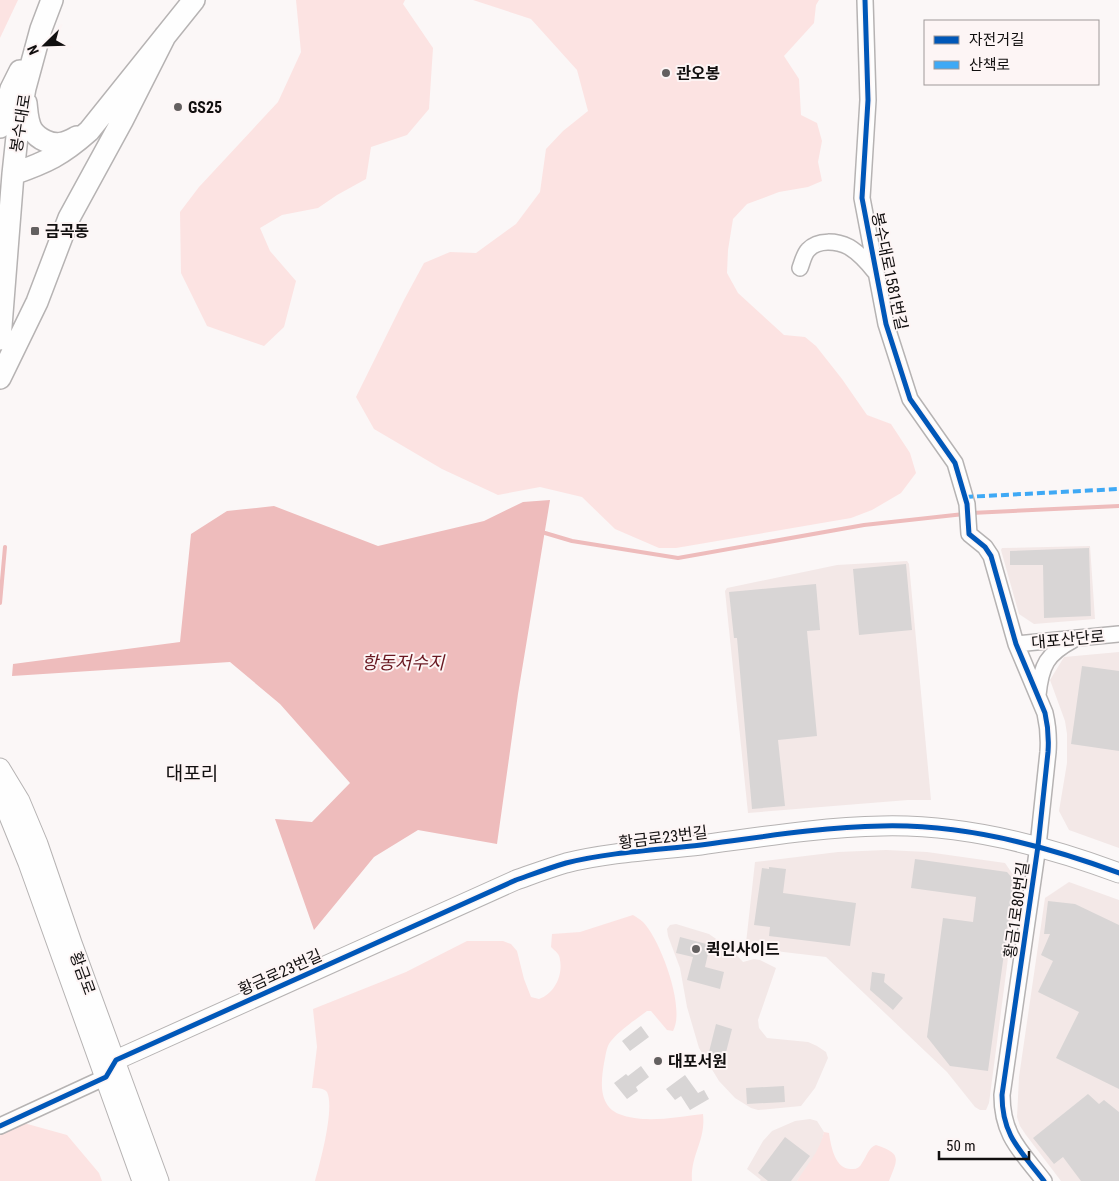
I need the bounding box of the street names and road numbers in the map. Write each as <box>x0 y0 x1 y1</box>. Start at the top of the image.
street label: 봉수대로 <box>7 92 35 154</box>
street label: 봉수대로1581번길 <box>868 210 911 332</box>
street label: 대포산단로 <box>1031 627 1106 652</box>
street label: 황금로23번길 <box>618 823 709 852</box>
street label: 황금1로80번길 <box>1000 861 1033 960</box>
street label: 황금로23번길 <box>236 946 325 999</box>
street label: 황금로 <box>66 949 99 997</box>

